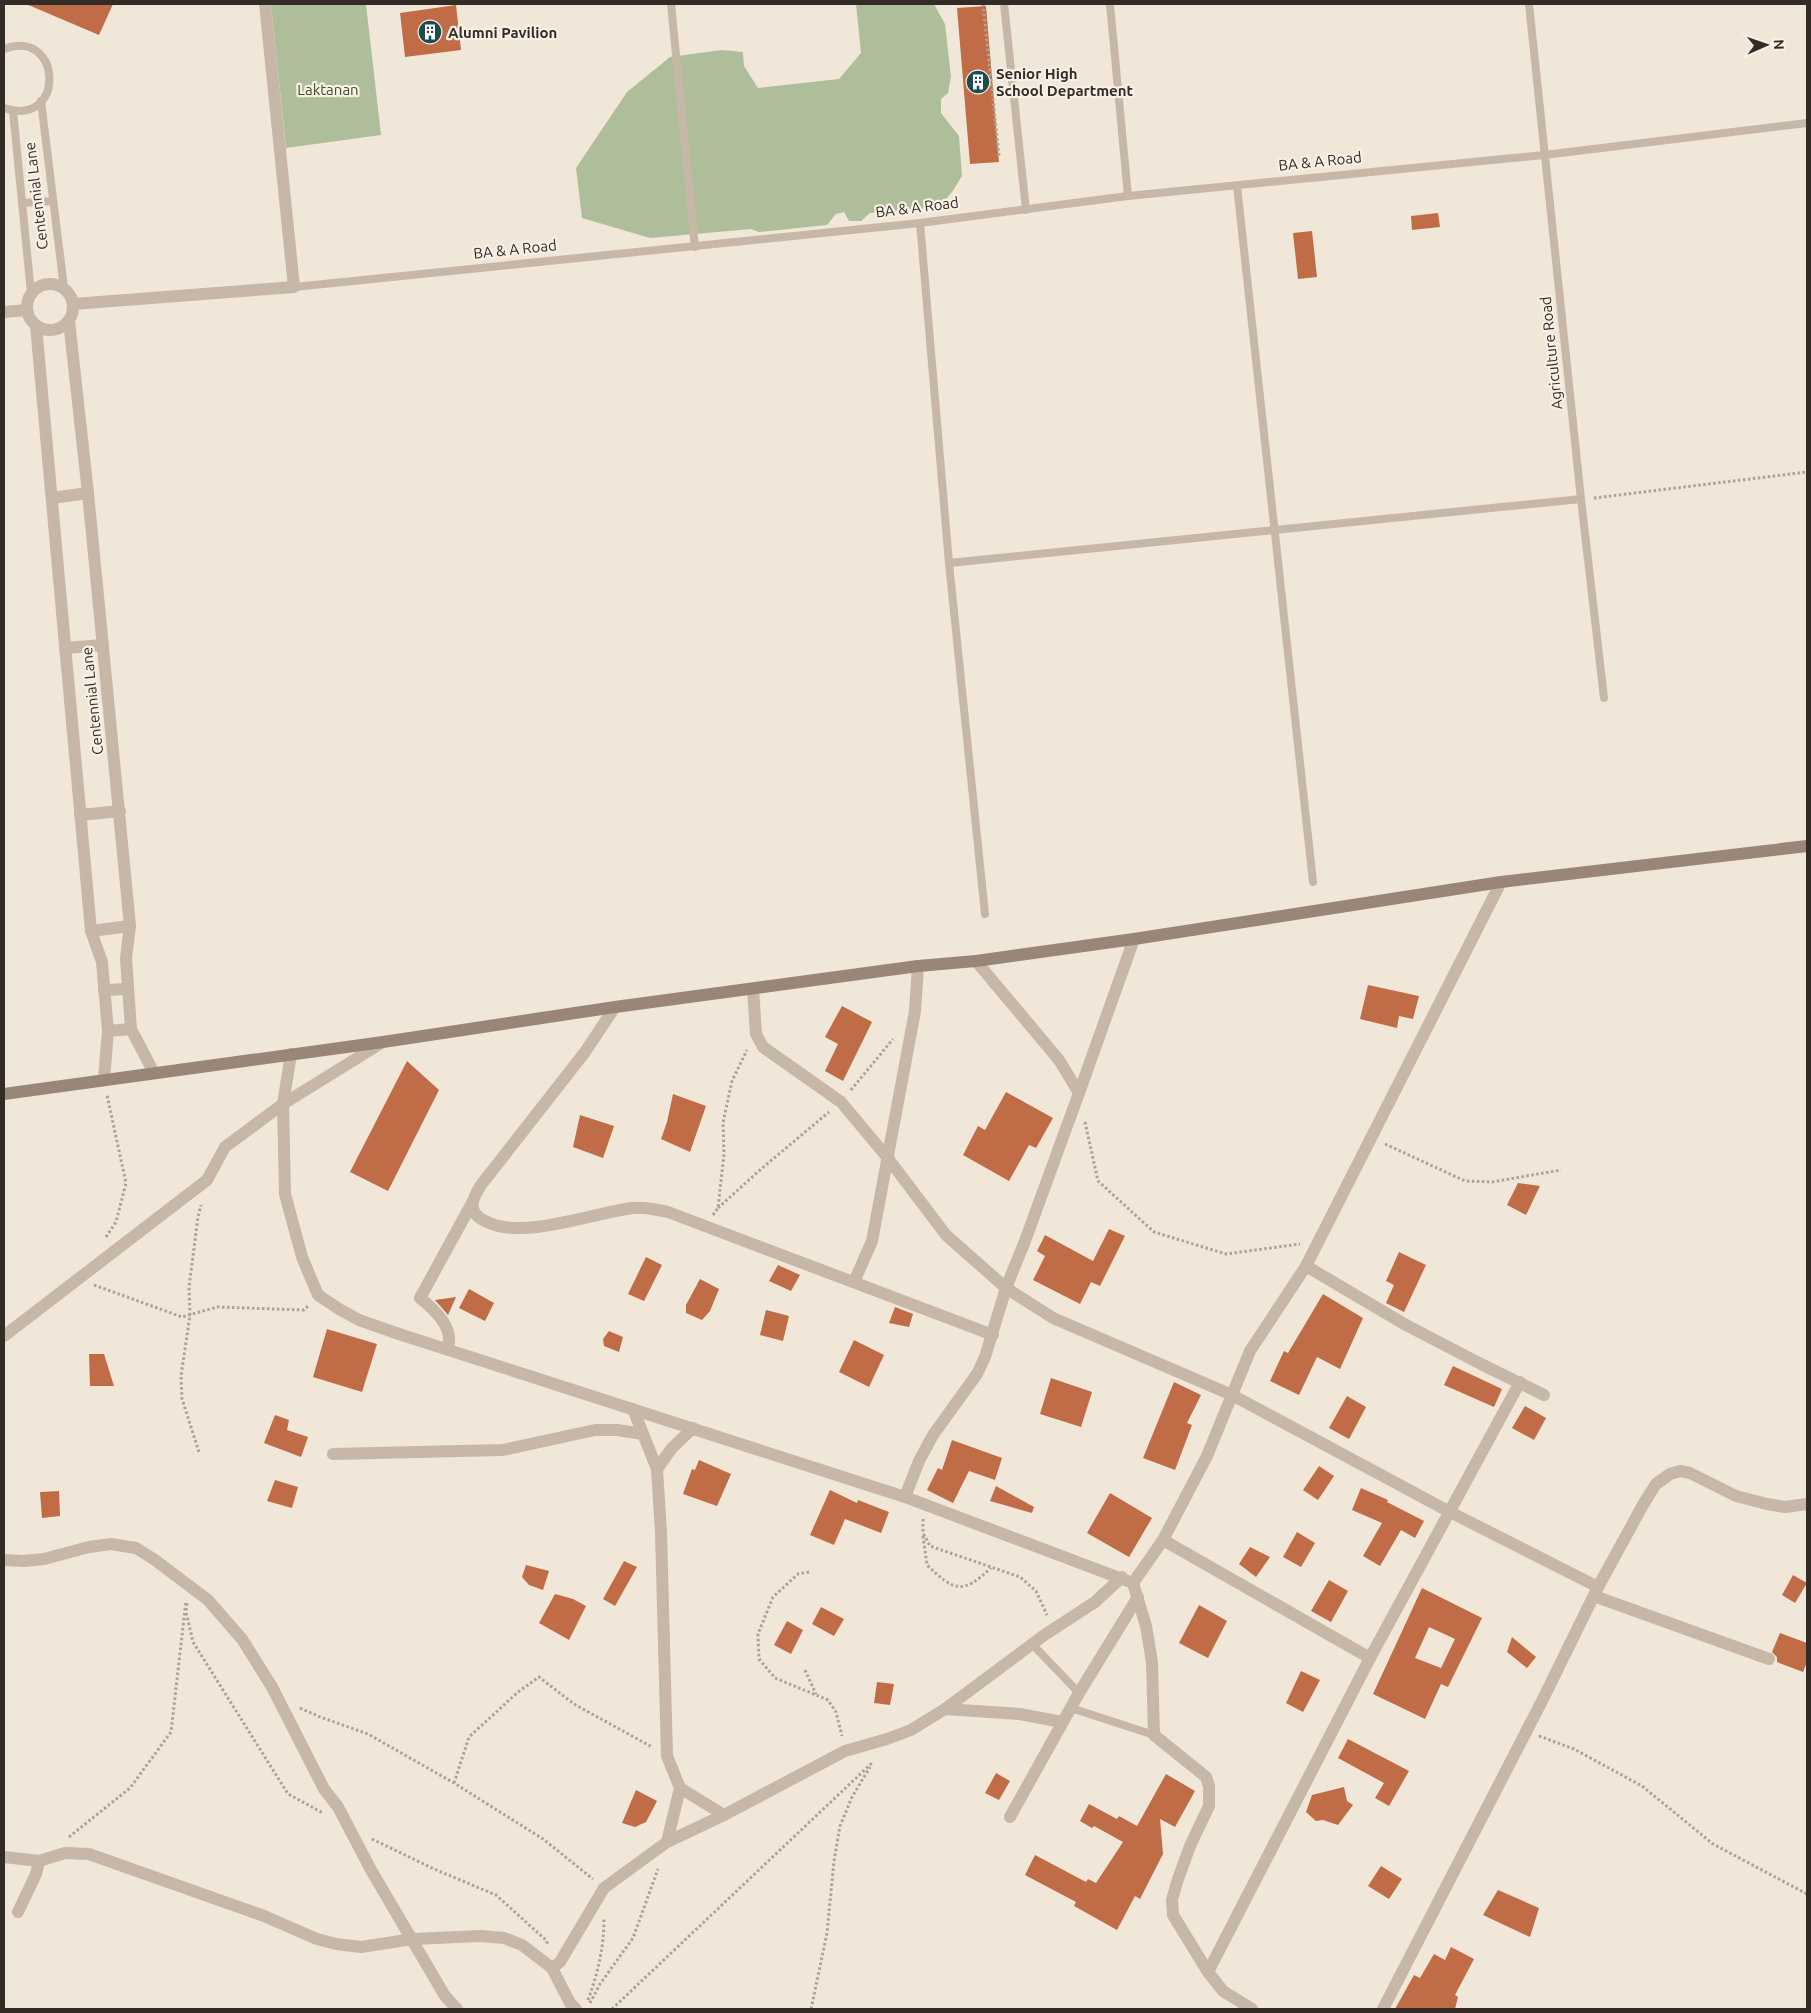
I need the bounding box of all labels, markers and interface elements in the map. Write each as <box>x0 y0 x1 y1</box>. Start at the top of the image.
building icon: Alumni Pavilion <box>417 19 443 45</box>
north arrow <box>1741 20 1791 70</box>
place label: Alumni Pavilion <box>448 24 557 41</box>
text: N <box>1771 39 1787 50</box>
place label: Senior High School Department <box>996 65 1134 99</box>
building icon: Senior High School Department <box>965 69 991 95</box>
park label: Laktanan <box>297 81 359 98</box>
street label: Centennial Lane <box>21 141 51 251</box>
street label: BA & A Road <box>1277 148 1363 174</box>
street label: BA & A Road <box>874 193 960 221</box>
street label: BA & A Road <box>472 236 558 262</box>
street label: Agriculture Road <box>1537 296 1565 410</box>
street label: Centennial Lane <box>78 646 106 756</box>

